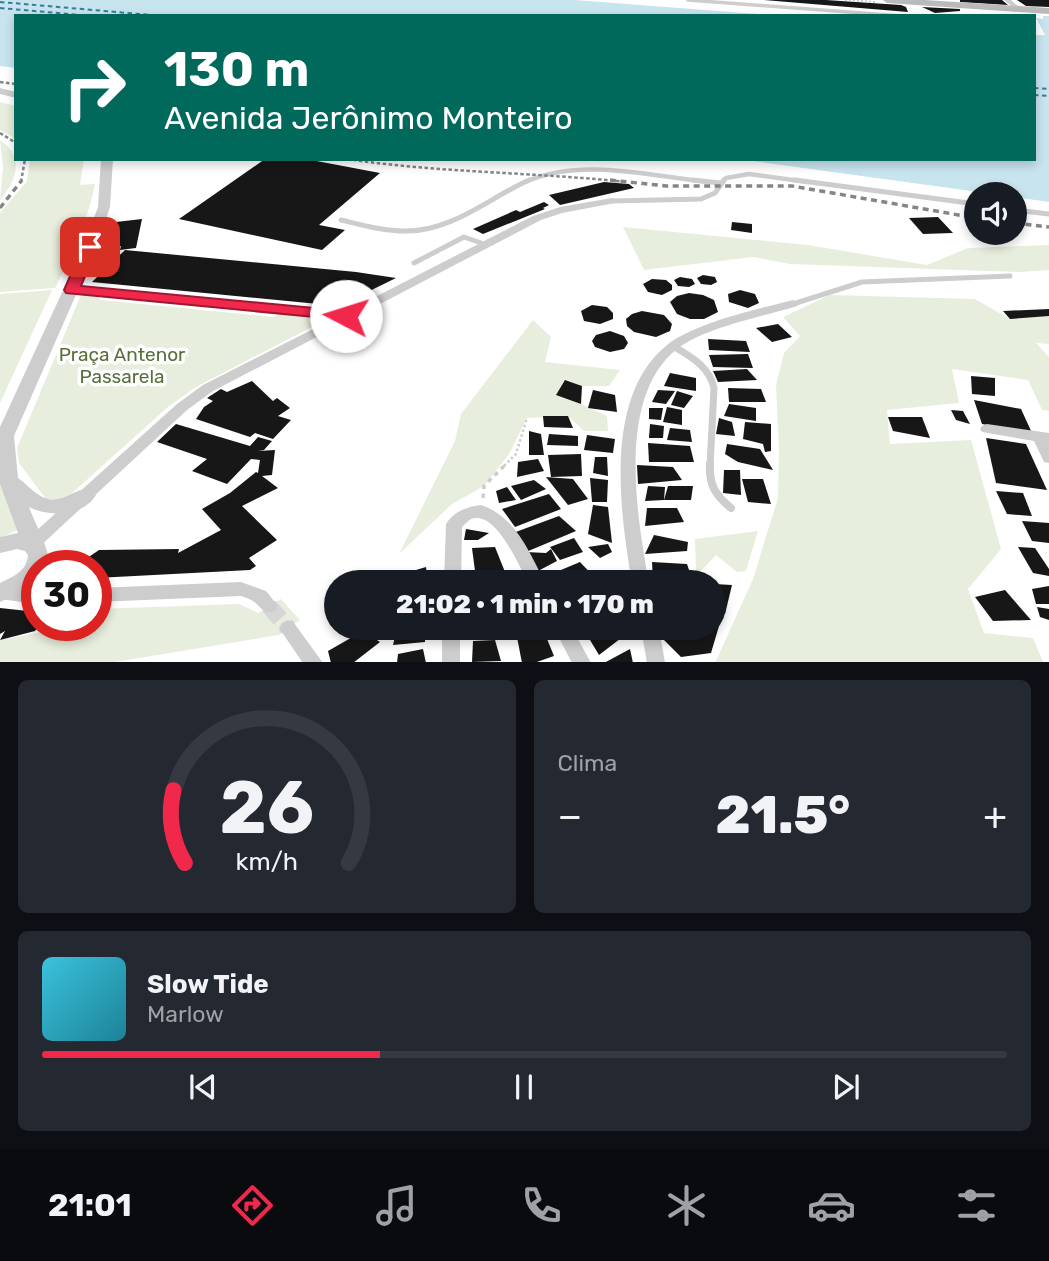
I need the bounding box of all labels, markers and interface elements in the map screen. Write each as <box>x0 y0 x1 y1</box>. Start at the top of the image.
text: 130 m <box>164 40 309 98</box>
icon: right <box>49 42 140 133</box>
text: Avenida Jerônimo Monteiro <box>164 99 573 137</box>
map controls <box>964 182 1027 245</box>
button: sound <box>964 182 1027 245</box>
pin <box>60 217 120 277</box>
icon: arrive <box>71 228 109 266</box>
position arrow <box>309 279 383 353</box>
park label: Praça Antenor Passarela <box>59 343 186 388</box>
speed limit sign: 30 <box>21 550 112 641</box>
text: 21:02 · 1 min · 170 m <box>396 589 654 620</box>
text: Clima <box>558 749 617 777</box>
text: 26 <box>219 765 314 851</box>
text: 21.5° <box>715 784 850 846</box>
text: − <box>558 793 582 839</box>
text: + <box>983 793 1007 839</box>
text: km/h <box>236 846 298 875</box>
text: Slow Tide <box>147 969 269 1000</box>
text: Marlow <box>147 1000 224 1028</box>
icon: previous <box>184 1068 222 1106</box>
icon: pause <box>505 1068 543 1106</box>
icon: next <box>827 1068 865 1106</box>
icon: directions <box>228 1181 277 1230</box>
icon: music <box>372 1181 421 1230</box>
icon: phone <box>517 1181 566 1230</box>
icon: climate <box>662 1181 711 1230</box>
icon: car <box>807 1181 856 1230</box>
icon: filters <box>952 1181 1001 1230</box>
text: 21:01 <box>48 1186 132 1224</box>

